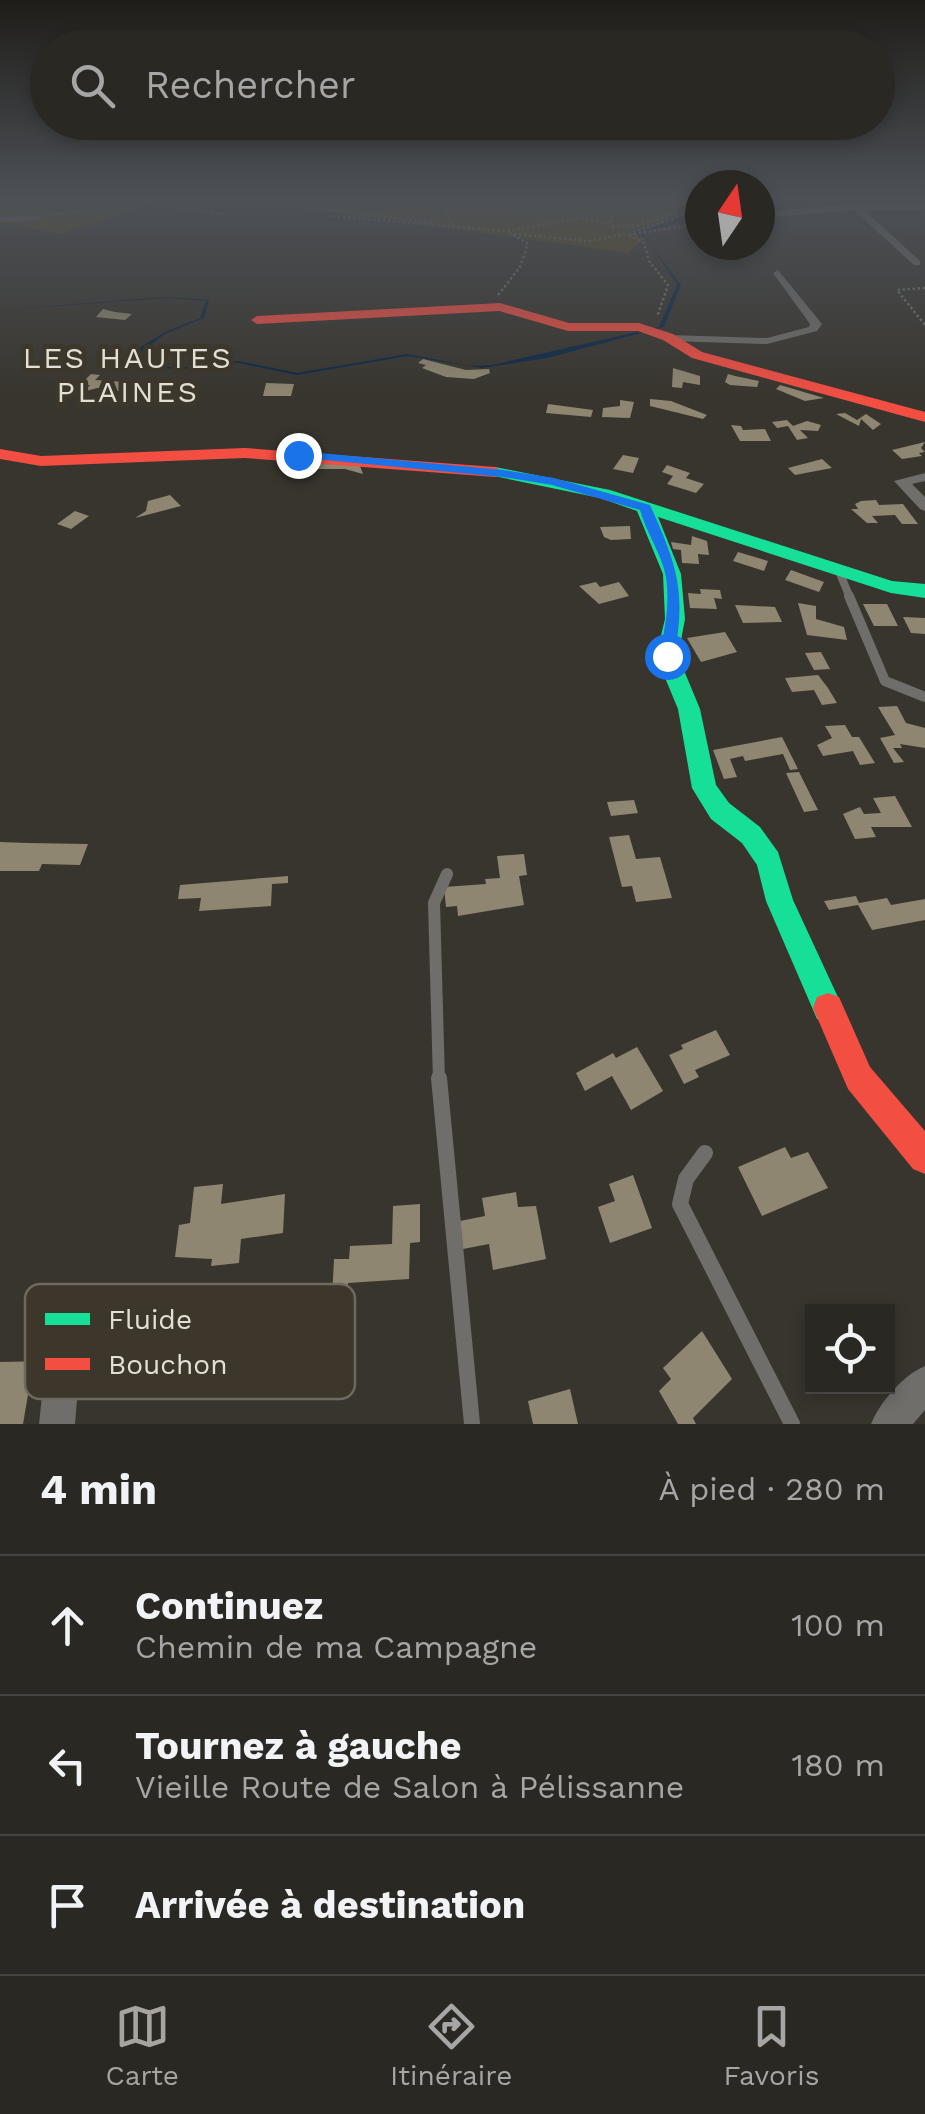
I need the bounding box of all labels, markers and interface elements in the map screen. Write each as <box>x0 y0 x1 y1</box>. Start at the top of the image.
search box <box>30 30 895 140</box>
icon: search <box>65 58 120 113</box>
text: Rechercher <box>145 63 355 107</box>
north arrow <box>685 170 775 260</box>
district label: LES HAUTES PLAINES <box>23 340 233 409</box>
route end <box>276 433 322 479</box>
route start <box>645 634 691 680</box>
legend <box>25 1284 355 1399</box>
text: Fluide <box>108 1303 192 1336</box>
map controls <box>805 1304 895 1394</box>
button: locate <box>805 1304 895 1394</box>
text: Bouchon <box>108 1348 228 1381</box>
text: 4 min <box>40 1465 157 1514</box>
text: À pied · 280 m <box>658 1470 885 1508</box>
text: Continuez <box>135 1584 323 1628</box>
icon: ahead <box>40 1598 95 1653</box>
text: 100 m <box>791 1606 885 1644</box>
text: Chemin de ma Campagne <box>135 1628 537 1666</box>
text: Tournez à gauche <box>135 1724 461 1768</box>
icon: left <box>40 1738 95 1793</box>
text: 180 m <box>791 1746 885 1784</box>
text: Vieille Route de Salon à Pélissanne <box>135 1768 684 1806</box>
icon: arrive <box>40 1878 95 1933</box>
text: Arrivée à destination <box>135 1883 525 1927</box>
tab: Carte <box>106 1999 179 2092</box>
tab: Itinéraire <box>390 1999 512 2092</box>
tab: Favoris <box>723 1999 819 2092</box>

